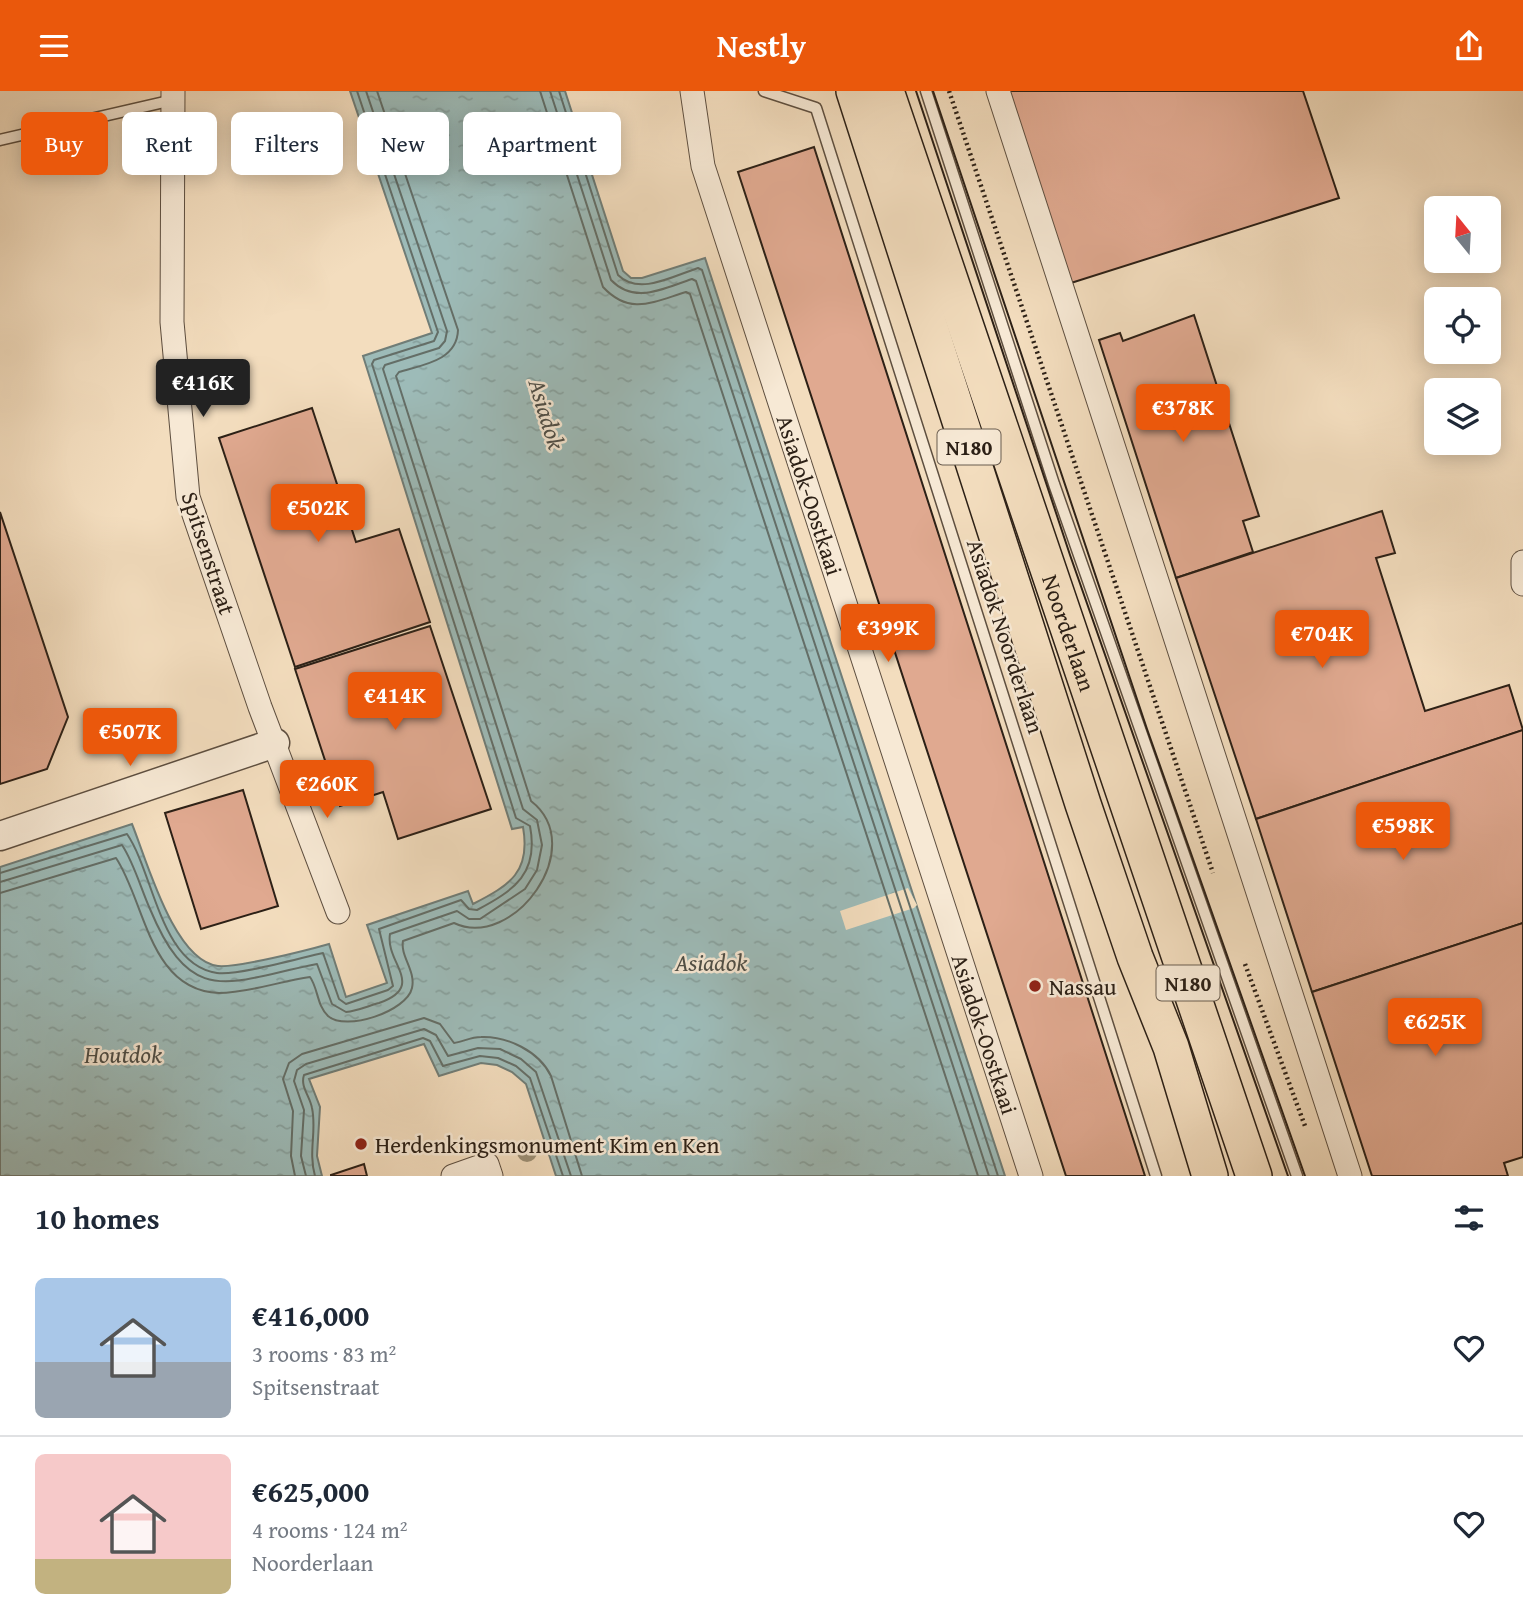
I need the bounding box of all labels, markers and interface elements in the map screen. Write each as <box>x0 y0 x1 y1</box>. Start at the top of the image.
text: Nestly <box>717 22 806 69</box>
icon: menu <box>35 27 73 65</box>
icon: share <box>1450 27 1488 65</box>
chip: Buy <box>21 112 108 175</box>
chip: Rent <box>122 112 217 175</box>
chip: Filters <box>231 112 343 175</box>
chip: New <box>357 112 449 175</box>
chip: Apartment <box>463 112 621 175</box>
north arrow <box>1424 196 1502 273</box>
map controls <box>1424 196 1501 455</box>
button: locate <box>1424 287 1501 364</box>
pin: €416K <box>154 359 252 419</box>
text: €416K <box>172 365 234 398</box>
water label: Asiadok <box>519 373 574 454</box>
button: layers <box>1424 378 1501 455</box>
pin: €378K <box>1134 385 1232 444</box>
text: €378K <box>1152 390 1214 423</box>
street label: Asiadok-Oostkaai <box>769 411 851 579</box>
road number: N180 <box>937 429 1000 465</box>
pin: €502K <box>269 484 367 544</box>
street label: Spitsenstraat <box>174 487 244 619</box>
text: €502K <box>287 490 349 523</box>
street label: Asiadok Noorderlaan <box>959 535 1053 738</box>
street label: Noorderlaan <box>1035 570 1105 696</box>
pin: €399K <box>839 605 937 664</box>
text: €399K <box>857 610 919 643</box>
pin: €704K <box>1273 611 1371 670</box>
text: €704K <box>1291 616 1353 649</box>
pin: €414K <box>346 673 444 732</box>
text: €414K <box>364 678 426 711</box>
pin: €507K <box>81 709 179 768</box>
text: €507K <box>99 714 161 747</box>
pin: €260K <box>278 761 376 820</box>
text: €260K <box>296 766 358 799</box>
pin: €598K <box>1354 803 1452 862</box>
text: €598K <box>1372 808 1434 841</box>
water label: Asiadok <box>674 945 747 980</box>
street label: Asiadok-Oostkaai <box>944 950 1026 1118</box>
road number: N180 <box>1156 965 1220 1001</box>
place label: Nassau <box>1049 970 1117 1003</box>
marker: Nassau <box>1027 978 1043 994</box>
pin: €625K <box>1386 999 1484 1058</box>
text: €625K <box>1404 1004 1466 1037</box>
water label: Houtdok <box>83 1037 162 1072</box>
place label: Herdenkingsmonument Kim en Ken <box>375 1128 720 1161</box>
marker: Herdenkingsmonument Kim en Ken <box>353 1136 369 1152</box>
text: 10 homes <box>35 1196 160 1240</box>
icon: filters <box>1450 1199 1488 1237</box>
text: €416,000 <box>252 1293 369 1337</box>
icon: home <box>91 1306 175 1390</box>
icon: heart <box>1450 1329 1488 1367</box>
text: 3 rooms · 83 m² <box>252 1337 396 1370</box>
text: Spitsenstraat <box>252 1370 379 1403</box>
text: €625,000 <box>252 1469 369 1513</box>
icon: home <box>91 1482 175 1566</box>
icon: heart <box>1450 1505 1488 1543</box>
text: 4 rooms · 124 m² <box>252 1513 407 1546</box>
text: Noorderlaan <box>252 1546 373 1579</box>

